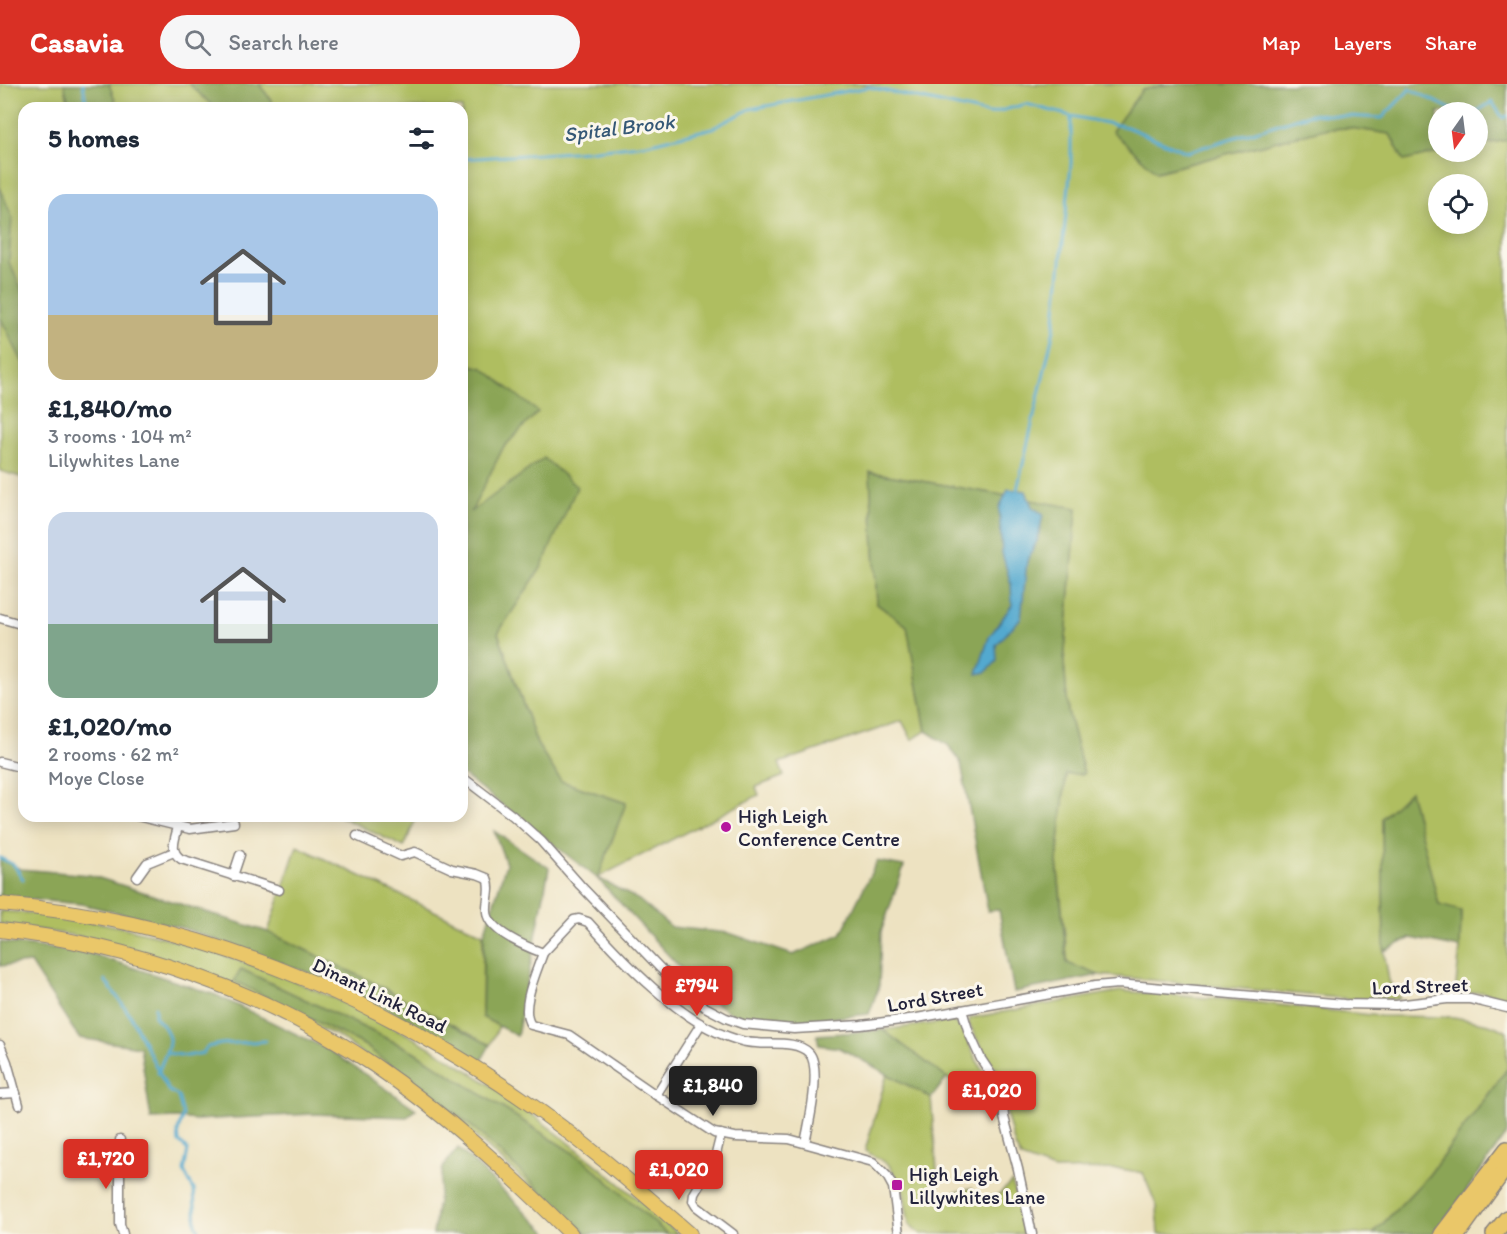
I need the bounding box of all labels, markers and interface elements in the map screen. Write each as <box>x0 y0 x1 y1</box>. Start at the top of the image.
search box <box>160 15 580 69</box>
text: Casavia <box>30 25 124 59</box>
icon: search <box>181 26 214 59</box>
text: Search here <box>229 29 339 56</box>
text: Map <box>1262 30 1301 55</box>
text: Layers <box>1334 30 1392 55</box>
text: Share <box>1425 30 1477 55</box>
north arrow <box>1428 102 1488 162</box>
map controls <box>1428 102 1488 234</box>
water label: Spital Brook <box>562 108 677 147</box>
text: 5 homes <box>48 122 140 154</box>
icon: filters <box>405 122 438 155</box>
button: locate <box>1428 174 1488 234</box>
icon: home <box>189 233 297 341</box>
text: £1,840/mo <box>48 392 172 424</box>
text: 3 rooms · 104 m² <box>48 424 192 448</box>
text: Lilywhites Lane <box>48 448 180 472</box>
icon: home <box>189 551 297 659</box>
text: £1,020/mo <box>48 710 172 742</box>
text: 2 rooms · 62 m² <box>48 742 179 766</box>
text: Moye Close <box>48 766 145 790</box>
place label: High Leigh Conference Centre <box>738 804 900 851</box>
marker: High Leigh Conference Centre <box>719 820 733 834</box>
street label: Dinant Link Road <box>309 952 451 1038</box>
pin: £794 <box>661 966 733 1017</box>
street label: Lord Street <box>1371 972 1469 1000</box>
text: £794 <box>675 973 719 997</box>
street label: Lord Street <box>885 977 985 1017</box>
pin: £1,840 <box>664 1066 762 1117</box>
pin: £1,020 <box>943 1071 1041 1122</box>
text: £1,840 <box>683 1073 743 1097</box>
text: £1,020 <box>962 1078 1022 1102</box>
pin: £1,720 <box>57 1139 155 1190</box>
text: £1,720 <box>77 1146 135 1170</box>
pin: £1,020 <box>630 1150 728 1201</box>
text: £1,020 <box>649 1157 709 1181</box>
place label: High Leigh Lillywhites Lane <box>909 1162 1045 1209</box>
marker: High Leigh Lillywhites Lane <box>890 1178 904 1192</box>

